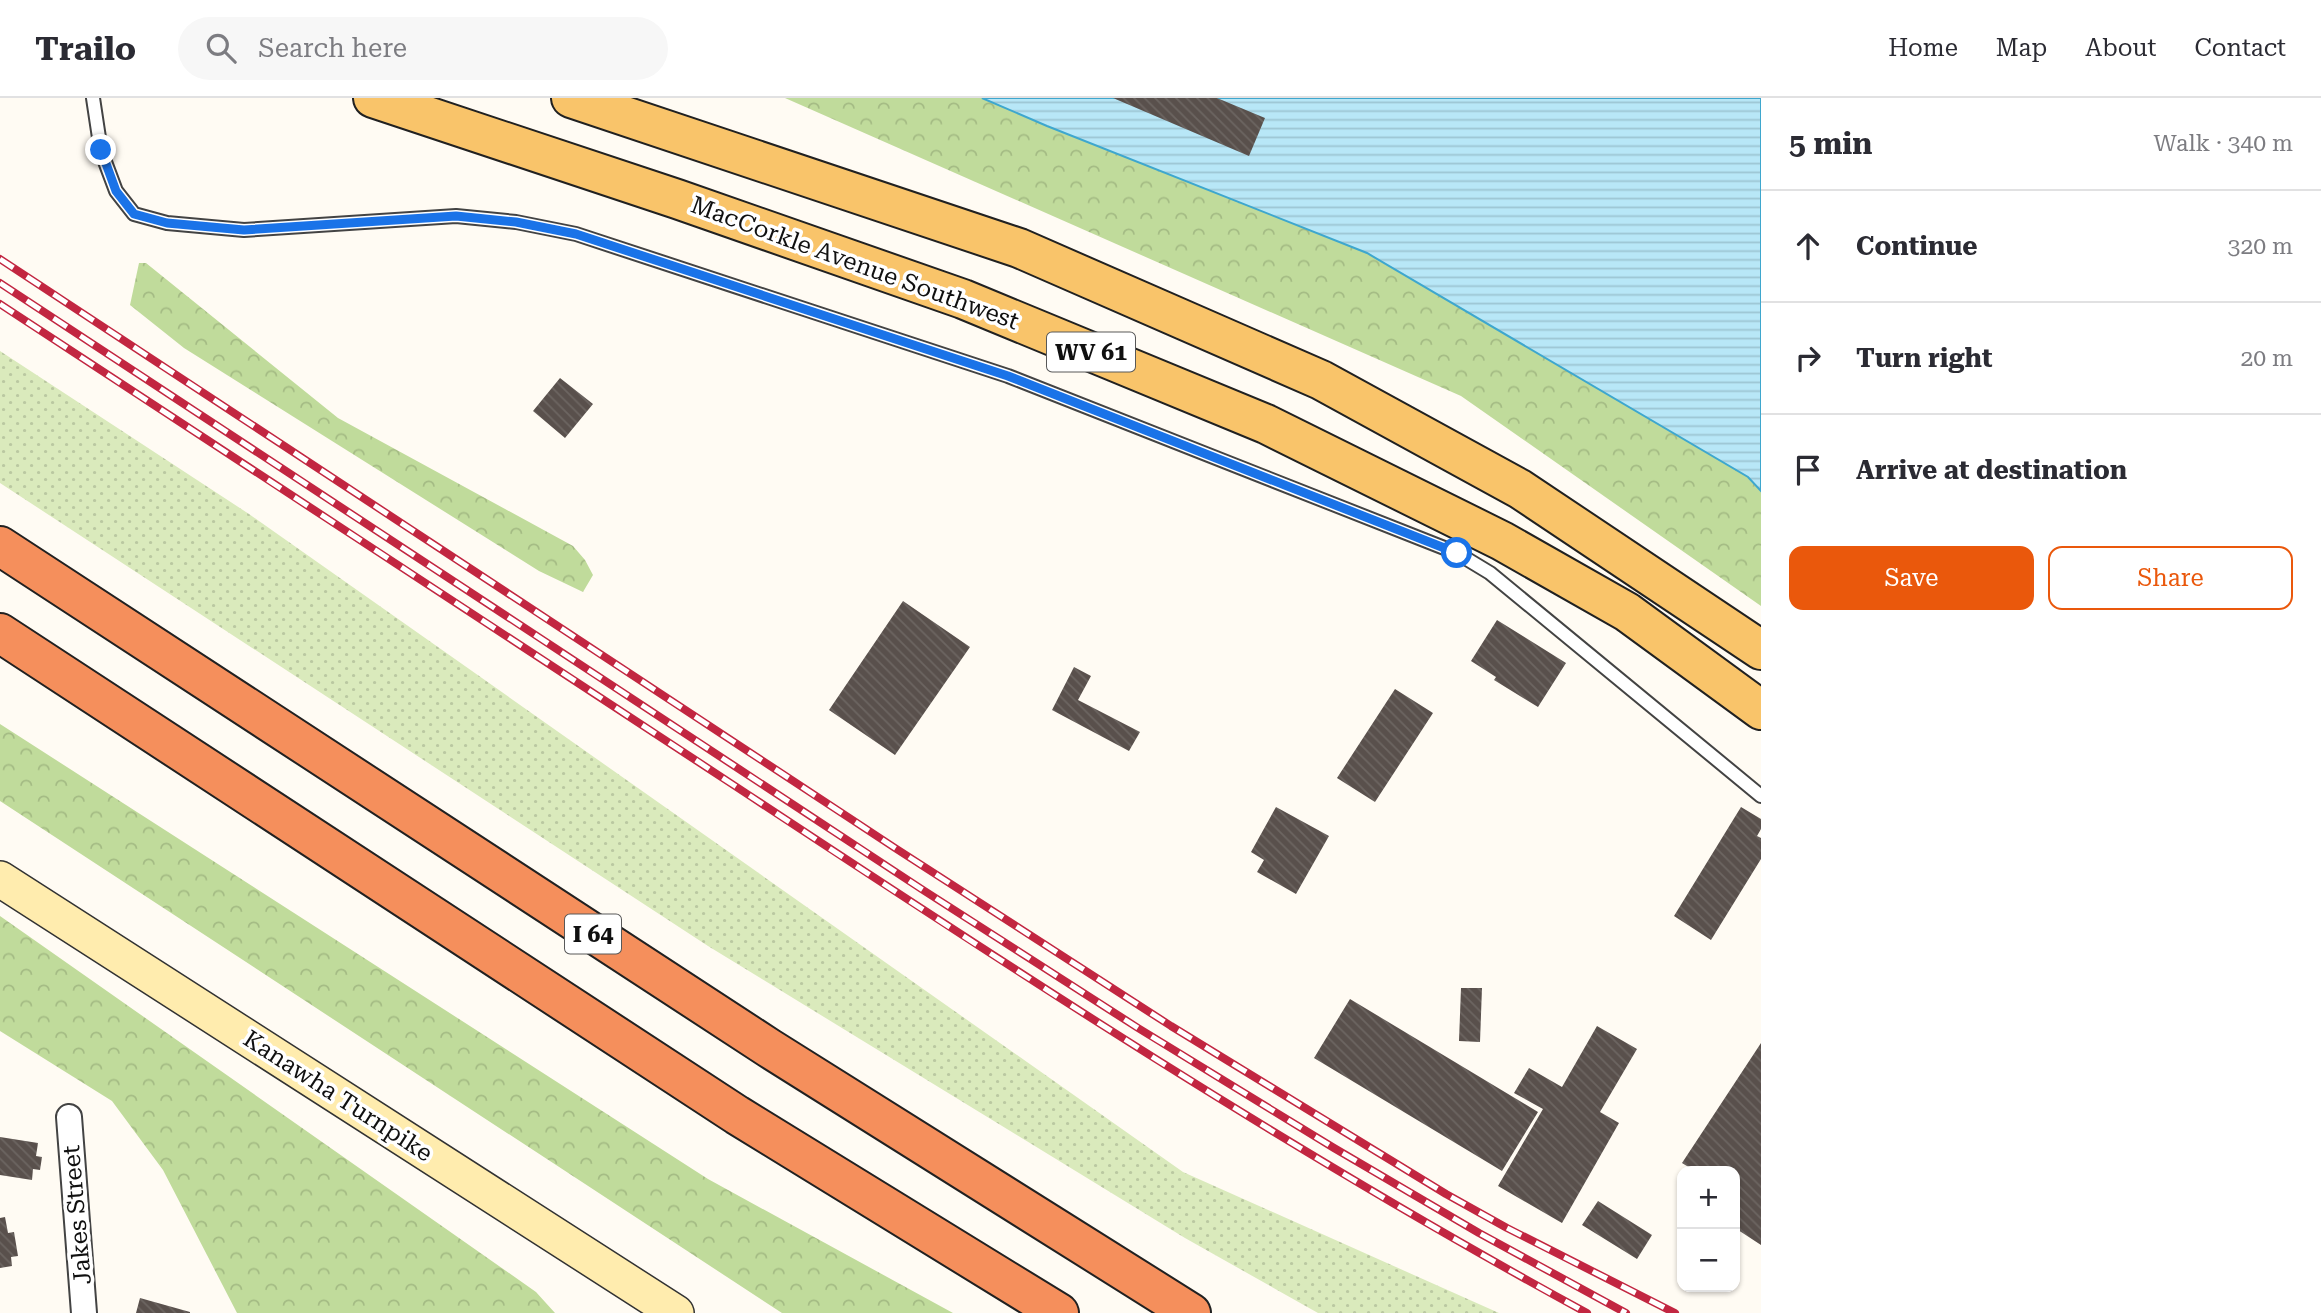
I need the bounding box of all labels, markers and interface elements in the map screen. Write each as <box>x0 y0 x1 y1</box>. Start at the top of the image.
search box <box>178 17 668 80</box>
text: Trailo <box>35 29 136 68</box>
icon: search <box>202 29 240 67</box>
text: Search here <box>258 33 407 63</box>
text: Home <box>1888 34 1958 62</box>
text: Map <box>1996 34 2047 62</box>
text: About <box>2085 34 2156 62</box>
text: Contact <box>2194 34 2286 62</box>
text: 5 min <box>1789 126 1872 161</box>
text: Walk · 340 m <box>2154 130 2293 157</box>
route end <box>85 134 116 165</box>
street label: MacCorkle Avenue Southwest <box>687 191 1023 335</box>
icon: ahead <box>1789 227 1827 265</box>
text: Continue <box>1856 231 1978 261</box>
text: 320 m <box>2228 233 2293 260</box>
road number: WV 61 <box>1047 332 1135 372</box>
icon: right <box>1789 339 1827 377</box>
text: Turn right <box>1856 343 1992 373</box>
text: 20 m <box>2240 345 2293 372</box>
icon: arrive <box>1789 451 1827 489</box>
text: Arrive at destination <box>1856 455 2127 485</box>
route start <box>1441 537 1472 568</box>
button: Save <box>1789 546 2034 610</box>
button: Share <box>2048 546 2293 610</box>
road number: I 64 <box>565 914 621 954</box>
street label: Kanawha Turnpike <box>238 1024 438 1168</box>
street label: Jakes Street <box>57 1144 97 1286</box>
map controls <box>1677 1166 1740 1292</box>
button: + <box>1677 1166 1740 1229</box>
button: − <box>1677 1229 1740 1292</box>

